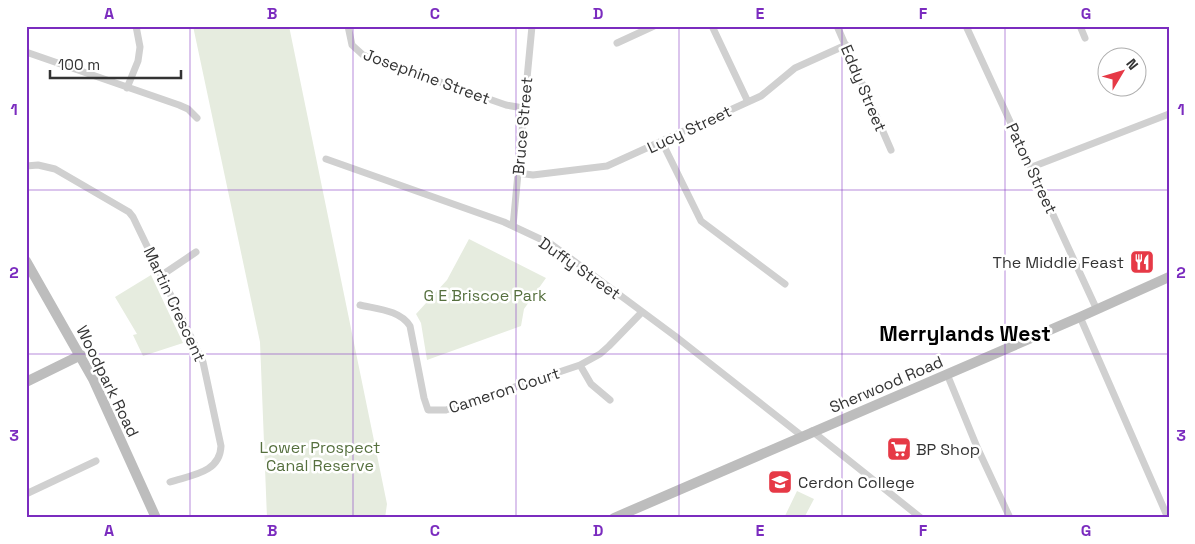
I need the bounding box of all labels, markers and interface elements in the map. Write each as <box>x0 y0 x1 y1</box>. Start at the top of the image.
text: A <box>104 3 114 24</box>
text: B <box>267 3 277 24</box>
text: C <box>430 3 440 24</box>
text: D <box>593 3 603 24</box>
text: E <box>756 3 765 24</box>
text: F <box>919 3 928 24</box>
text: G <box>1081 3 1091 24</box>
street label: Eddy Street <box>836 42 891 135</box>
street label: Josephine Street <box>361 44 493 109</box>
scale bar <box>50 48 181 80</box>
north arrow <box>1098 48 1148 98</box>
text: 100 m <box>58 55 100 74</box>
text: N <box>1122 55 1142 73</box>
street label: Bruce Street <box>508 76 537 176</box>
text: 1 <box>10 99 18 120</box>
text: 1 <box>1177 99 1185 120</box>
street label: Lucy Street <box>644 101 735 158</box>
street label: Paton Street <box>1001 119 1062 217</box>
street label: Duffy Street <box>535 232 625 304</box>
street label: Martin Crescent <box>139 243 210 365</box>
restaurant icon: The Middle Feast <box>1129 249 1155 275</box>
place label: The Middle Feast <box>993 252 1124 273</box>
text: 2 <box>9 262 19 283</box>
text: 2 <box>1176 262 1186 283</box>
park label: G E Briscoe Park <box>423 285 547 306</box>
district label: Merrylands West <box>879 320 1051 347</box>
street label: Woodpark Road <box>72 322 144 440</box>
street label: Sherwood Road <box>826 351 946 418</box>
street label: Cameron Court <box>446 363 562 418</box>
text: 3 <box>9 425 19 446</box>
text: 3 <box>1176 425 1186 446</box>
supermarket icon: BP Shop <box>886 436 912 462</box>
park label: Lower Prospect Canal Reserve <box>260 437 380 476</box>
place label: BP Shop <box>916 439 980 460</box>
school or university icon: Cerdon College <box>767 469 793 495</box>
place label: Cerdon College <box>798 472 915 493</box>
text: A <box>104 520 114 541</box>
text: B <box>267 520 277 541</box>
text: C <box>430 520 440 541</box>
text: D <box>593 520 603 541</box>
text: E <box>756 520 765 541</box>
text: F <box>919 520 928 541</box>
text: G <box>1081 520 1091 541</box>

